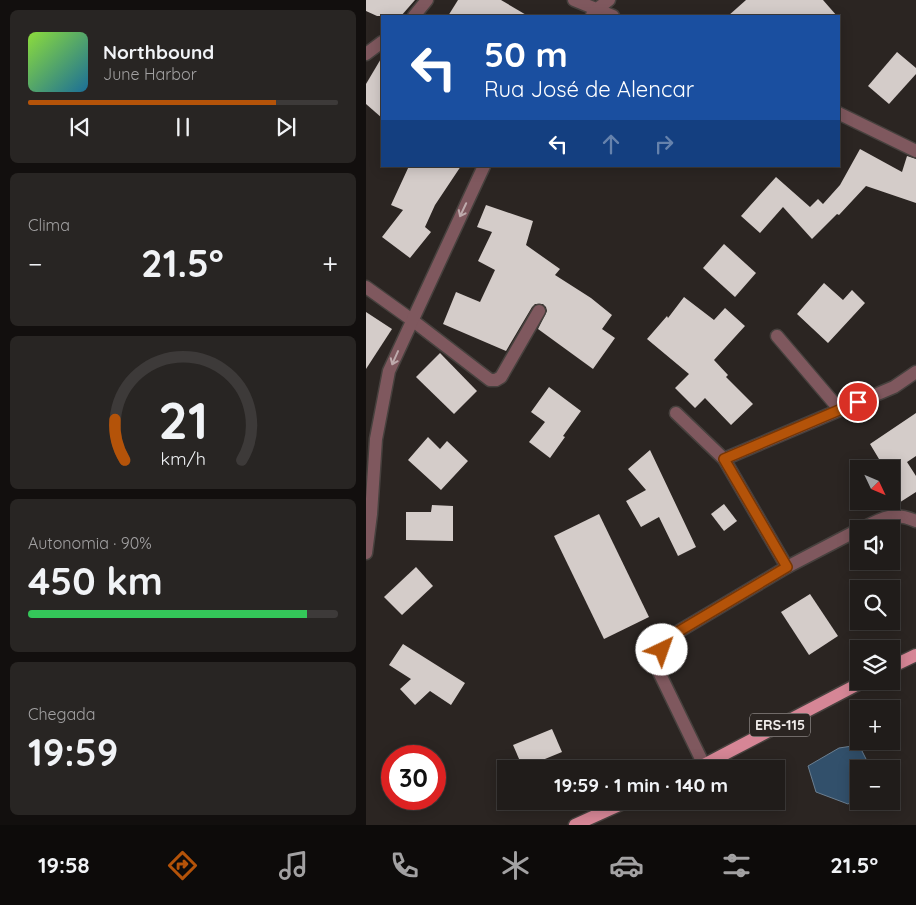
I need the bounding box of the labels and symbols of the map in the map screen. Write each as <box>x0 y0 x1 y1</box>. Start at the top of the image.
one-way arrow <box>458 203 468 218</box>
one-way arrow <box>390 350 400 365</box>
pin <box>837 381 879 423</box>
north arrow <box>850 460 900 510</box>
position arrow <box>635 623 687 675</box>
road number: ERS-115 <box>750 714 810 736</box>
speed limit sign: 30 <box>381 745 446 810</box>

